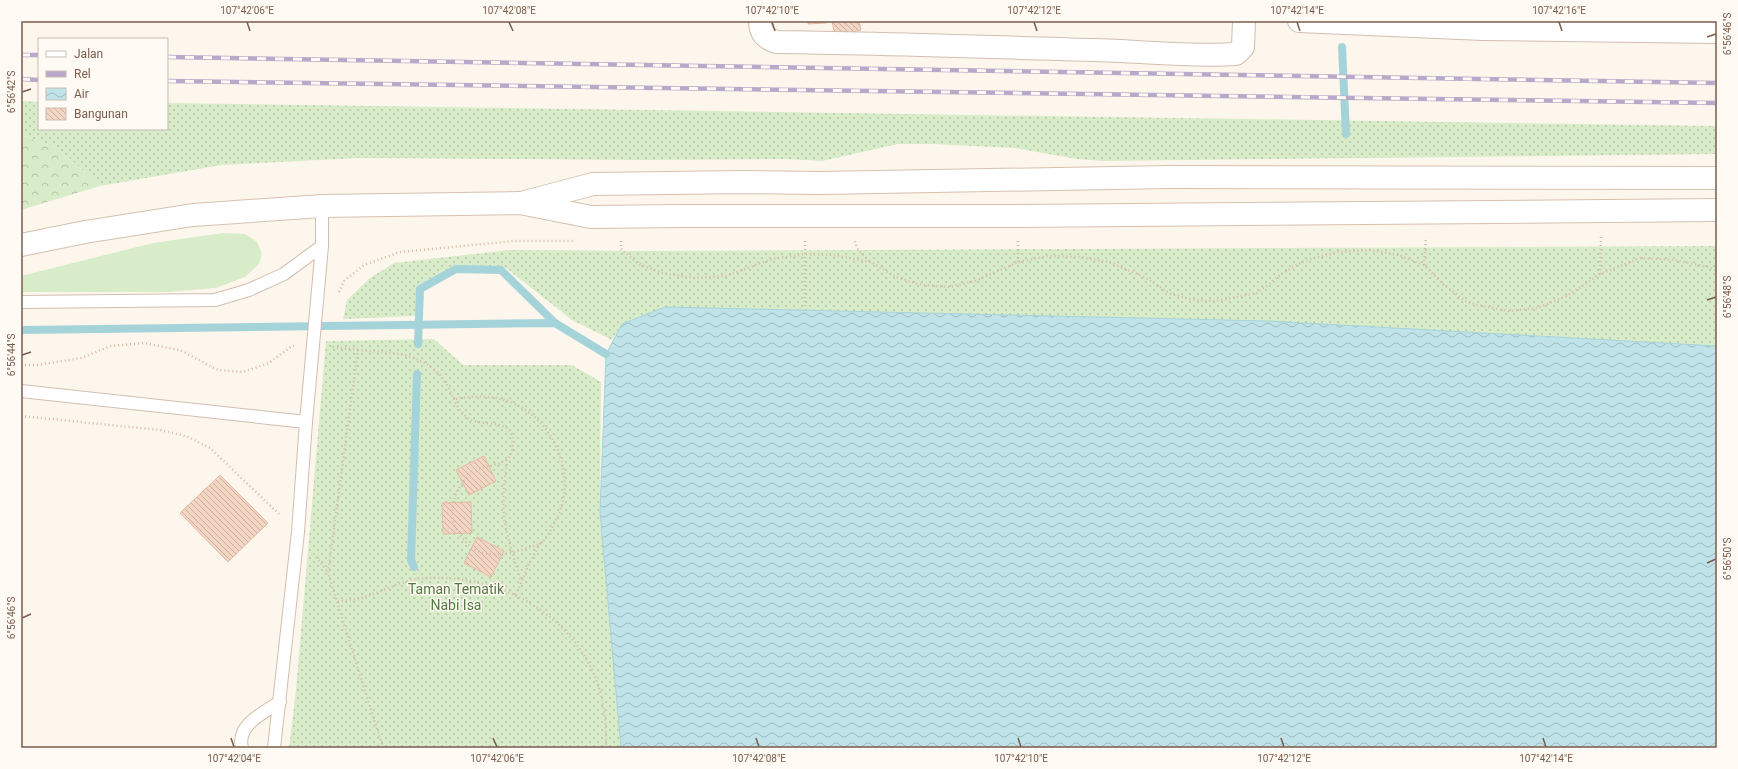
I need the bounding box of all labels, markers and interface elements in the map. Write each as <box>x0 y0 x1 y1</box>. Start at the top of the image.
text: 107°42'06"E <box>220 5 274 16</box>
text: 107°42'08"E <box>482 5 536 16</box>
text: 107°42'10"E <box>745 5 799 16</box>
text: 107°42'12"E <box>1007 5 1061 16</box>
text: 107°42'14"E <box>1270 5 1324 16</box>
text: 107°42'16"E <box>1532 5 1586 16</box>
text: 6°56'46"S <box>1722 13 1733 55</box>
legend <box>38 38 168 130</box>
text: Jalan <box>74 47 103 61</box>
text: Rel <box>74 67 91 81</box>
text: 6°56'42"S <box>6 71 17 113</box>
text: Air <box>74 87 89 101</box>
text: Bangunan <box>74 107 128 121</box>
text: 6°56'48"S <box>1722 276 1733 318</box>
text: 6°56'44"S <box>6 334 17 376</box>
text: 6°56'50"S <box>1722 538 1733 580</box>
park label: Taman Tematik Nabi Isa <box>408 581 505 613</box>
text: 6°56'46"S <box>6 597 17 639</box>
text: 107°42'04"E <box>207 753 261 764</box>
text: 107°42'06"E <box>470 753 524 764</box>
text: 107°42'08"E <box>732 753 786 764</box>
text: 107°42'10"E <box>994 753 1048 764</box>
text: 107°42'12"E <box>1257 753 1311 764</box>
text: 107°42'14"E <box>1519 753 1573 764</box>

